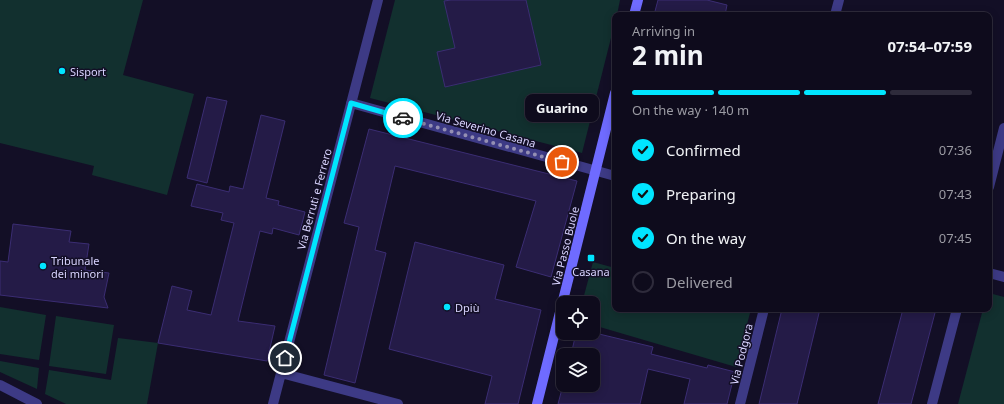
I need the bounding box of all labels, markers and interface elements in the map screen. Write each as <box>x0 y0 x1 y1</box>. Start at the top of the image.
text: Arriving in <box>632 22 695 40</box>
text: 07:54–07:59 <box>887 36 972 56</box>
text: 2 min <box>632 37 704 73</box>
place label: Sisport <box>70 64 106 79</box>
marker: Sisport <box>57 66 67 76</box>
callout: Guarino <box>525 94 599 122</box>
courier <box>383 98 423 138</box>
text: Guarino <box>536 99 588 117</box>
text: On the way · 140 m <box>632 101 749 119</box>
icon: car <box>392 107 414 129</box>
street label: Via Severino Casana <box>434 108 538 150</box>
icon: check <box>632 139 654 161</box>
text: Confirmed <box>666 140 741 160</box>
text: 07:36 <box>939 141 972 159</box>
pin <box>545 145 579 179</box>
street label: Via Berruti e Ferrero <box>293 146 335 251</box>
icon: bag <box>551 151 573 173</box>
icon: check <box>632 183 654 205</box>
text: Preparing <box>666 184 736 204</box>
text: 07:43 <box>939 185 972 203</box>
street label: Via Passo Buole <box>548 205 582 287</box>
icon: check <box>632 227 654 249</box>
text: On the way <box>666 228 746 248</box>
text: 07:45 <box>939 229 972 247</box>
place label: Tribunale dei minori <box>51 253 104 281</box>
marker: Casana <box>586 253 596 263</box>
marker: Tribunale dei minori <box>38 261 48 271</box>
place label: Casana <box>572 264 610 279</box>
text: Delivered <box>666 272 733 292</box>
map controls <box>556 296 600 392</box>
button: locate <box>556 296 600 340</box>
place label: Dpiù <box>455 300 479 315</box>
marker: Dpiù <box>442 302 452 312</box>
street label: Via Podgora <box>726 322 756 386</box>
pin <box>268 341 302 375</box>
icon: home <box>274 347 296 369</box>
button: layers <box>556 348 600 392</box>

